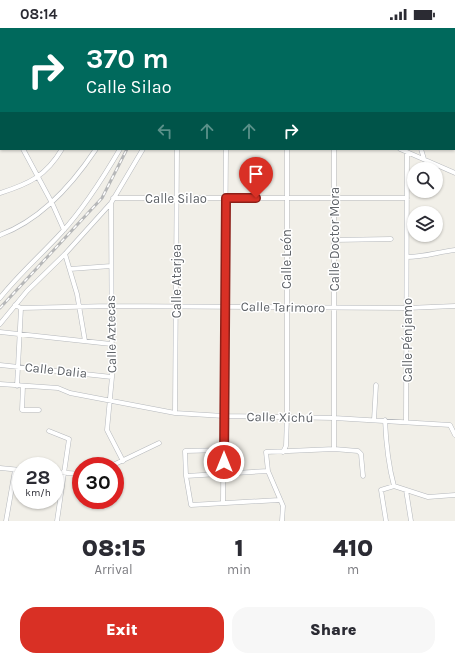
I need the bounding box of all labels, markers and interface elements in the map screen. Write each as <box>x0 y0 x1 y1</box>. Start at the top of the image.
text: 08:14 <box>20 5 58 23</box>
text: 370 m <box>86 42 169 75</box>
icon: right <box>20 44 72 96</box>
text: Calle Silao <box>86 76 172 98</box>
icon: left <box>154 120 176 142</box>
icon: ahead <box>196 120 218 142</box>
icon: ahead <box>238 120 260 142</box>
icon: right <box>280 120 302 142</box>
pin <box>239 157 273 198</box>
map controls <box>407 162 443 242</box>
button: search <box>407 162 443 198</box>
icon: arrive <box>245 163 267 185</box>
street label: Calle Doctor Mora <box>327 187 342 291</box>
street label: Calle Silao <box>145 191 207 206</box>
button: layers <box>407 206 443 242</box>
street label: Calle León <box>279 229 294 289</box>
street label: Calle Atarjea <box>169 244 184 318</box>
street label: Calle Aztecas <box>103 295 119 373</box>
street label: Calle Pénjamo <box>400 298 415 382</box>
street label: Calle Tarimoro <box>241 299 325 315</box>
street label: Calle Dalia <box>24 359 88 381</box>
street label: Calle Xichú <box>246 409 314 425</box>
position arrow <box>203 441 245 483</box>
speed limit sign: 30 <box>72 457 124 509</box>
text: 28 <box>25 466 51 489</box>
text: km/h <box>25 487 51 499</box>
text: 08:15 <box>82 534 145 562</box>
text: 1 <box>234 534 244 562</box>
text: 410 <box>333 534 373 562</box>
text: Arrival <box>94 562 133 577</box>
text: min <box>227 562 251 577</box>
text: m <box>347 562 359 577</box>
button: Exit <box>20 607 224 653</box>
button: Share <box>232 607 435 653</box>

